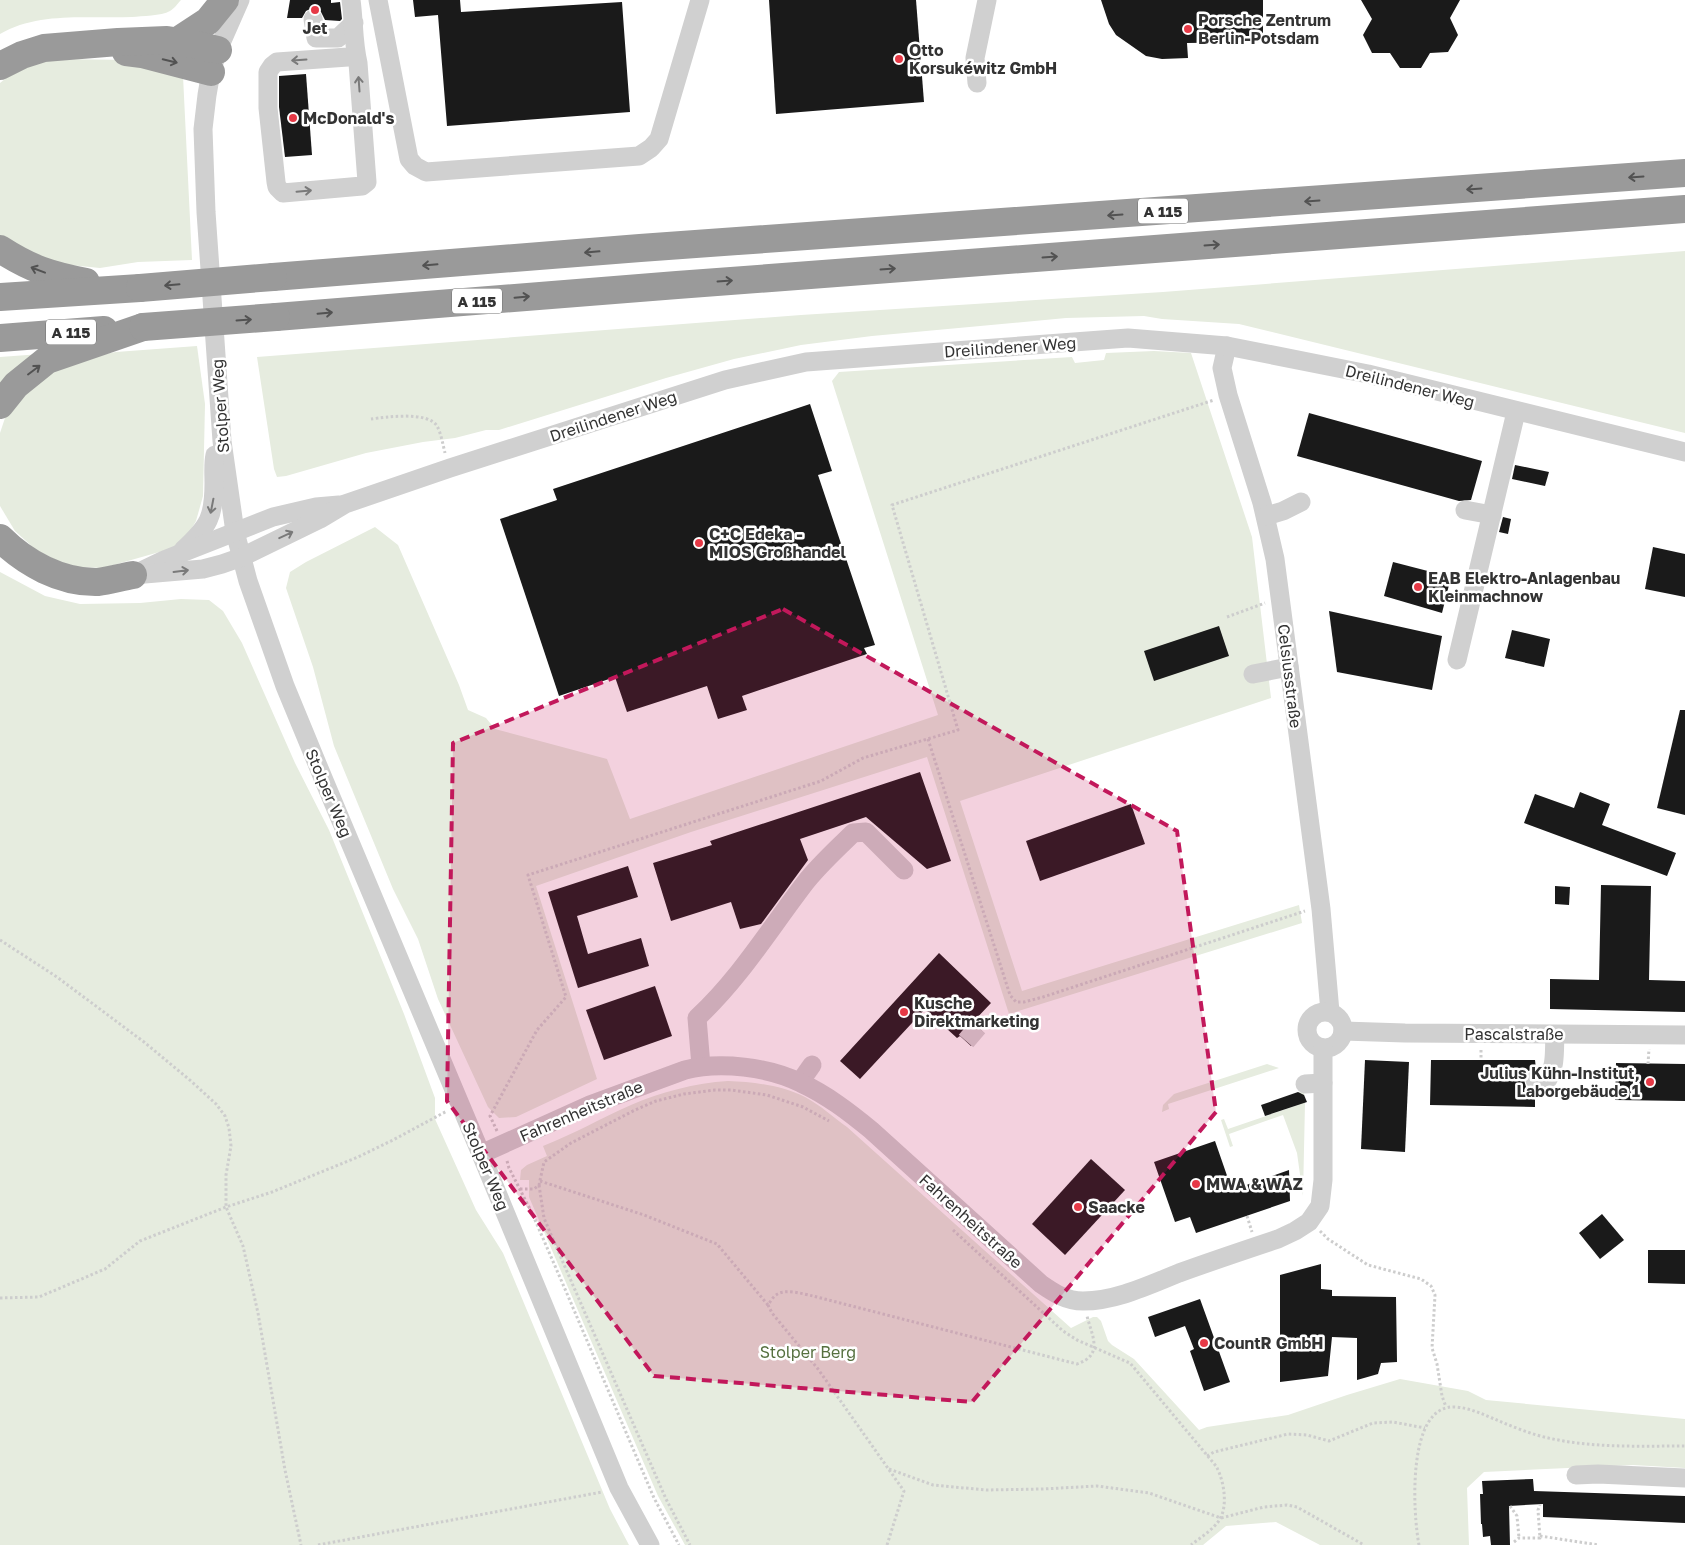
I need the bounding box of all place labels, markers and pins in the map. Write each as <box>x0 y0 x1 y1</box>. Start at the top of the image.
marker: Jet <box>309 4 321 16</box>
place label: Porsche Zentrum Berlin-Potsdam <box>1198 10 1331 48</box>
place label: Jet <box>303 18 327 38</box>
marker: Porsche Zentrum Berlin-Potsdam <box>1182 23 1194 35</box>
place label: Otto Korsukéwitz GmbH <box>909 40 1057 78</box>
marker: Otto Korsukéwitz GmbH <box>893 53 905 65</box>
place label: McDonald's <box>303 108 394 128</box>
marker: McDonald's <box>287 112 299 124</box>
place label: C+C Edeka - MIOS Großhandel <box>709 524 847 562</box>
marker: C+C Edeka - MIOS Großhandel <box>693 537 705 549</box>
place label: EAB Elektro-Anlagenbau Kleinmachnow <box>1428 568 1620 606</box>
marker: EAB Elektro-Anlagenbau Kleinmachnow <box>1412 581 1424 593</box>
place label: Kusche Direktmarketing <box>914 993 1039 1031</box>
marker: Kusche Direktmarketing <box>898 1006 910 1018</box>
place label: Julius Kühn-Institut, Laborgebäude 1 <box>1480 1063 1640 1101</box>
marker: Julius Kühn-Institut, Laborgebäude 1 <box>1644 1076 1656 1088</box>
place label: MWA & WAZ <box>1206 1174 1303 1194</box>
marker: MWA & WAZ <box>1190 1178 1202 1190</box>
place label: Saacke <box>1088 1197 1145 1217</box>
marker: Saacke <box>1072 1201 1084 1213</box>
place label: CountR GmbH <box>1214 1333 1323 1353</box>
marker: CountR GmbH <box>1198 1337 1210 1349</box>

